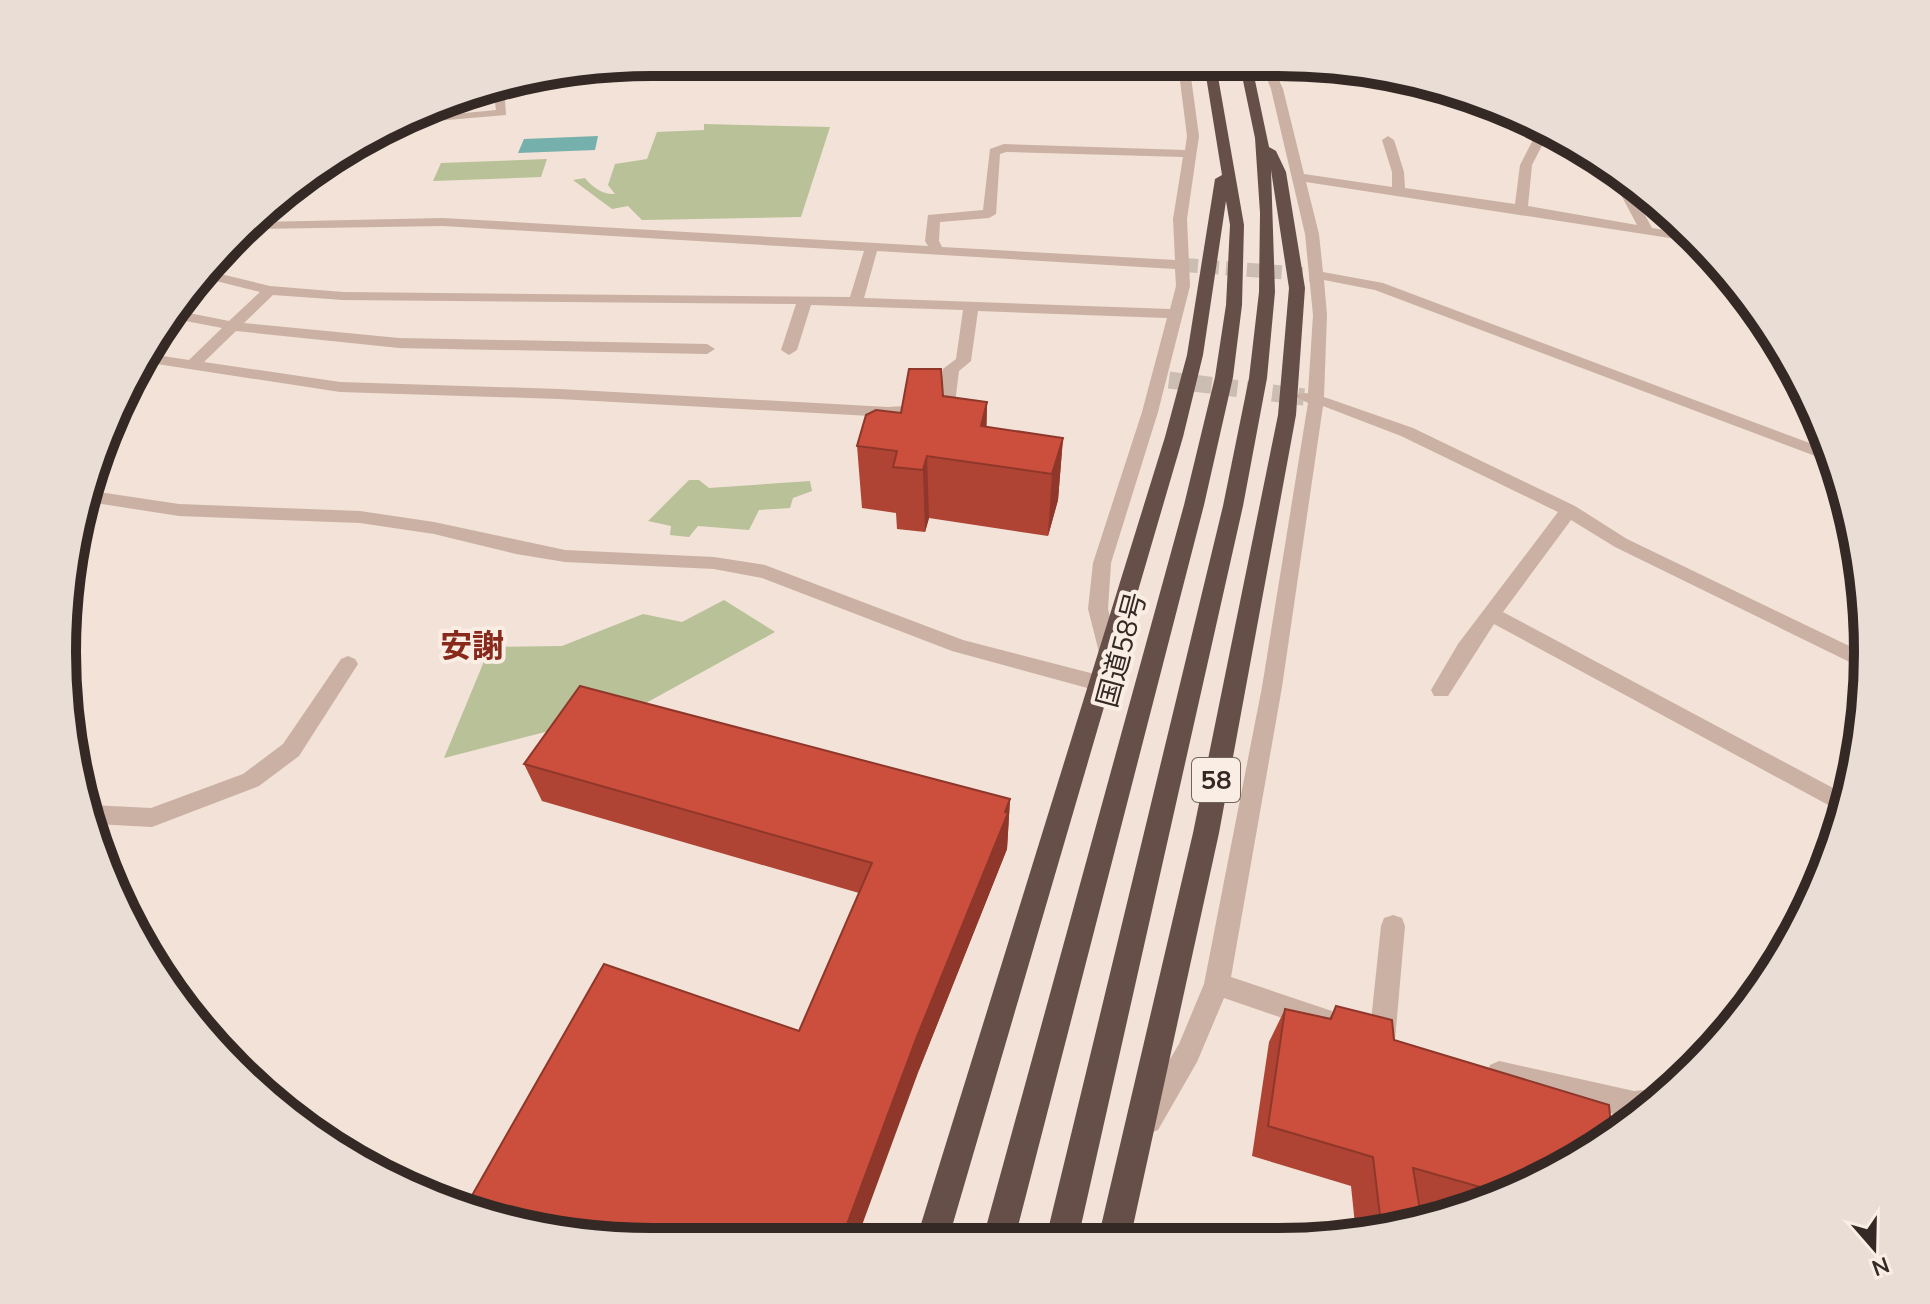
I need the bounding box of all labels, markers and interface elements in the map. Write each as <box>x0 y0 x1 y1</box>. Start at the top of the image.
street label: 国道58号 <box>1088 588 1156 712</box>
district label: 安謝 <box>440 625 504 668</box>
road number: 58 <box>1192 758 1240 802</box>
north arrow <box>1834 1208 1914 1288</box>
text: N <box>1868 1249 1893 1283</box>

